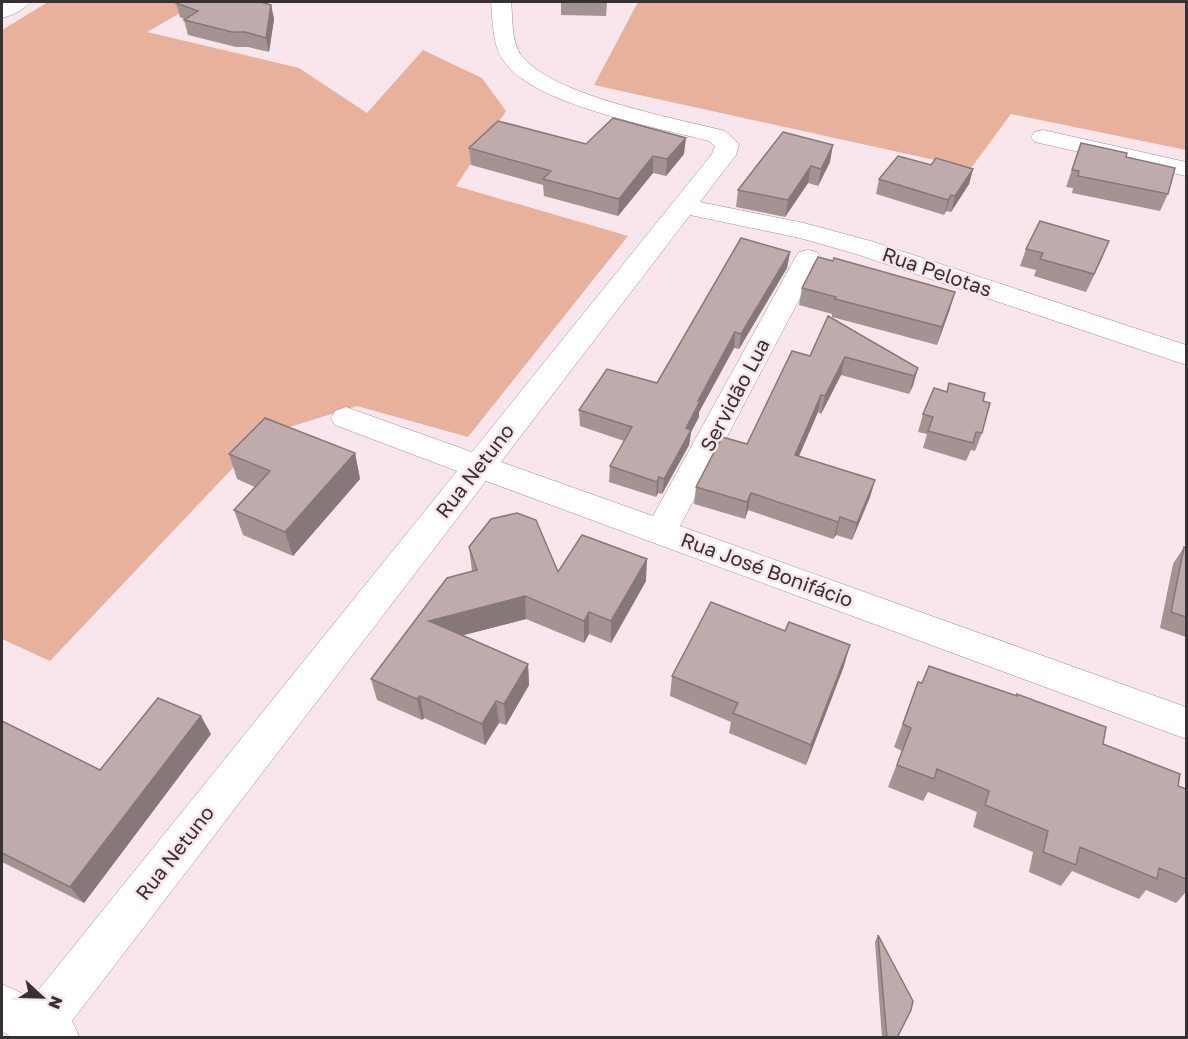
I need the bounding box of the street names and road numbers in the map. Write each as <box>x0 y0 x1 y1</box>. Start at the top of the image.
street label: Rua Pelotas <box>879 241 995 301</box>
street label: Servidão Lua <box>694 334 774 455</box>
street label: Rua Netuno <box>430 419 518 522</box>
street label: Rua José Bonifácio <box>678 527 857 611</box>
street label: Rua Netuno <box>130 801 218 904</box>

